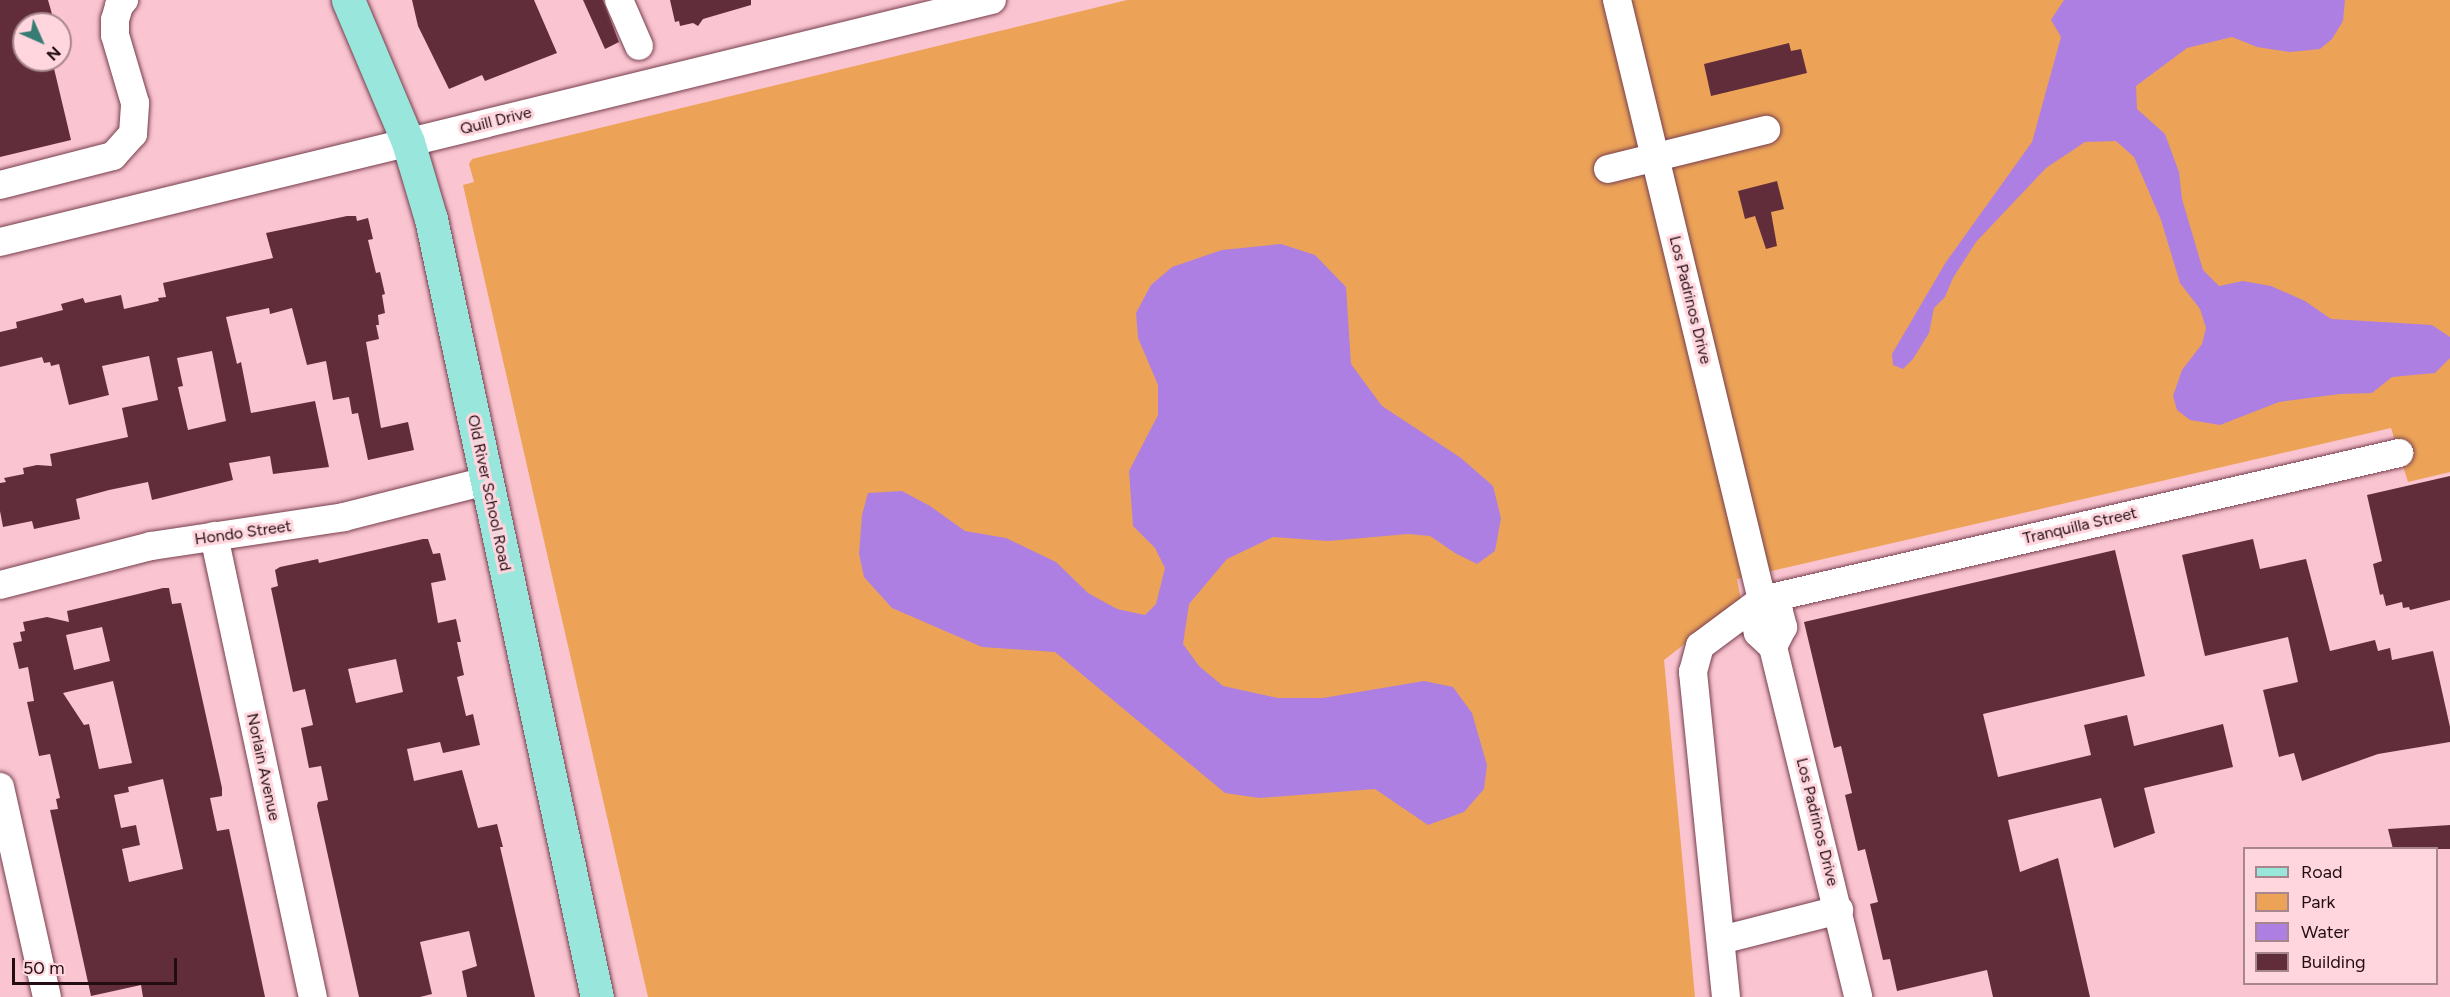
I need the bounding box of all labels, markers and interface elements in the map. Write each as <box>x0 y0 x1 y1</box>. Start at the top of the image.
north arrow <box>12 12 72 72</box>
text: N <box>43 43 65 65</box>
street label: Quill Drive <box>458 103 534 139</box>
street label: Los Padrinos Drive <box>1665 234 1715 366</box>
street label: Old River School Road <box>463 413 515 573</box>
street label: Tranquilla Street <box>2021 504 2139 548</box>
street label: Hondo Street <box>193 517 293 549</box>
street label: Norlain Avenue <box>242 711 284 823</box>
street label: Los Padrinos Drive <box>1792 756 1842 888</box>
legend <box>2243 847 2438 985</box>
text: Road <box>2301 861 2342 883</box>
text: Park <box>2301 891 2335 913</box>
text: Water <box>2301 921 2349 943</box>
scale bar <box>15 946 180 984</box>
text: Building <box>2301 951 2366 973</box>
text: 50 m <box>23 957 65 979</box>

